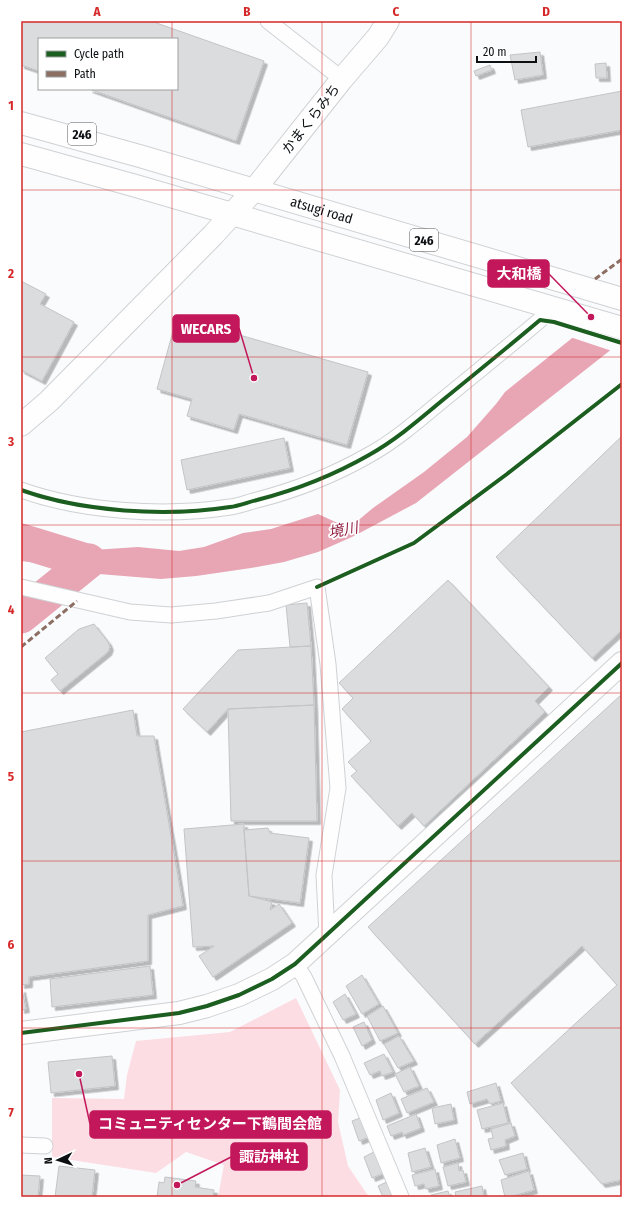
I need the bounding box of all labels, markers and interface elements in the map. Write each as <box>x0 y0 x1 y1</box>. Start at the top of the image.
text: A <box>92 4 101 19</box>
text: B <box>243 4 251 19</box>
text: C <box>393 4 400 19</box>
text: D <box>542 4 550 19</box>
legend <box>38 38 178 90</box>
scale bar <box>477 38 536 64</box>
text: 20 m <box>483 45 507 59</box>
text: Cycle path <box>74 47 124 61</box>
text: Path <box>74 67 96 81</box>
street label: かまくらみち <box>278 81 344 157</box>
text: 1 <box>8 98 14 113</box>
road number: 246 <box>68 123 96 145</box>
street label: atsugi road <box>288 193 355 227</box>
road number: 246 <box>410 229 438 251</box>
callout: 大和橋 <box>488 260 549 287</box>
text: 大和橋 <box>496 265 542 283</box>
text: 2 <box>7 266 14 281</box>
callout: WECARS <box>173 315 239 342</box>
text: WECARS <box>181 320 231 338</box>
text: 3 <box>7 434 14 449</box>
water label: 境川 <box>327 518 361 542</box>
text: 4 <box>8 602 15 617</box>
text: 5 <box>8 769 14 784</box>
text: 6 <box>8 937 15 952</box>
text: 7 <box>8 1105 14 1120</box>
callout: コミュニティセンター下鶴間会館 <box>90 1111 331 1138</box>
text: コミュニティセンター下鶴間会館 <box>98 1115 322 1133</box>
north arrow <box>38 1140 78 1180</box>
callout: 諏訪神社 <box>231 1143 307 1170</box>
text: 諏訪神社 <box>239 1148 299 1166</box>
text: N <box>42 1157 55 1164</box>

